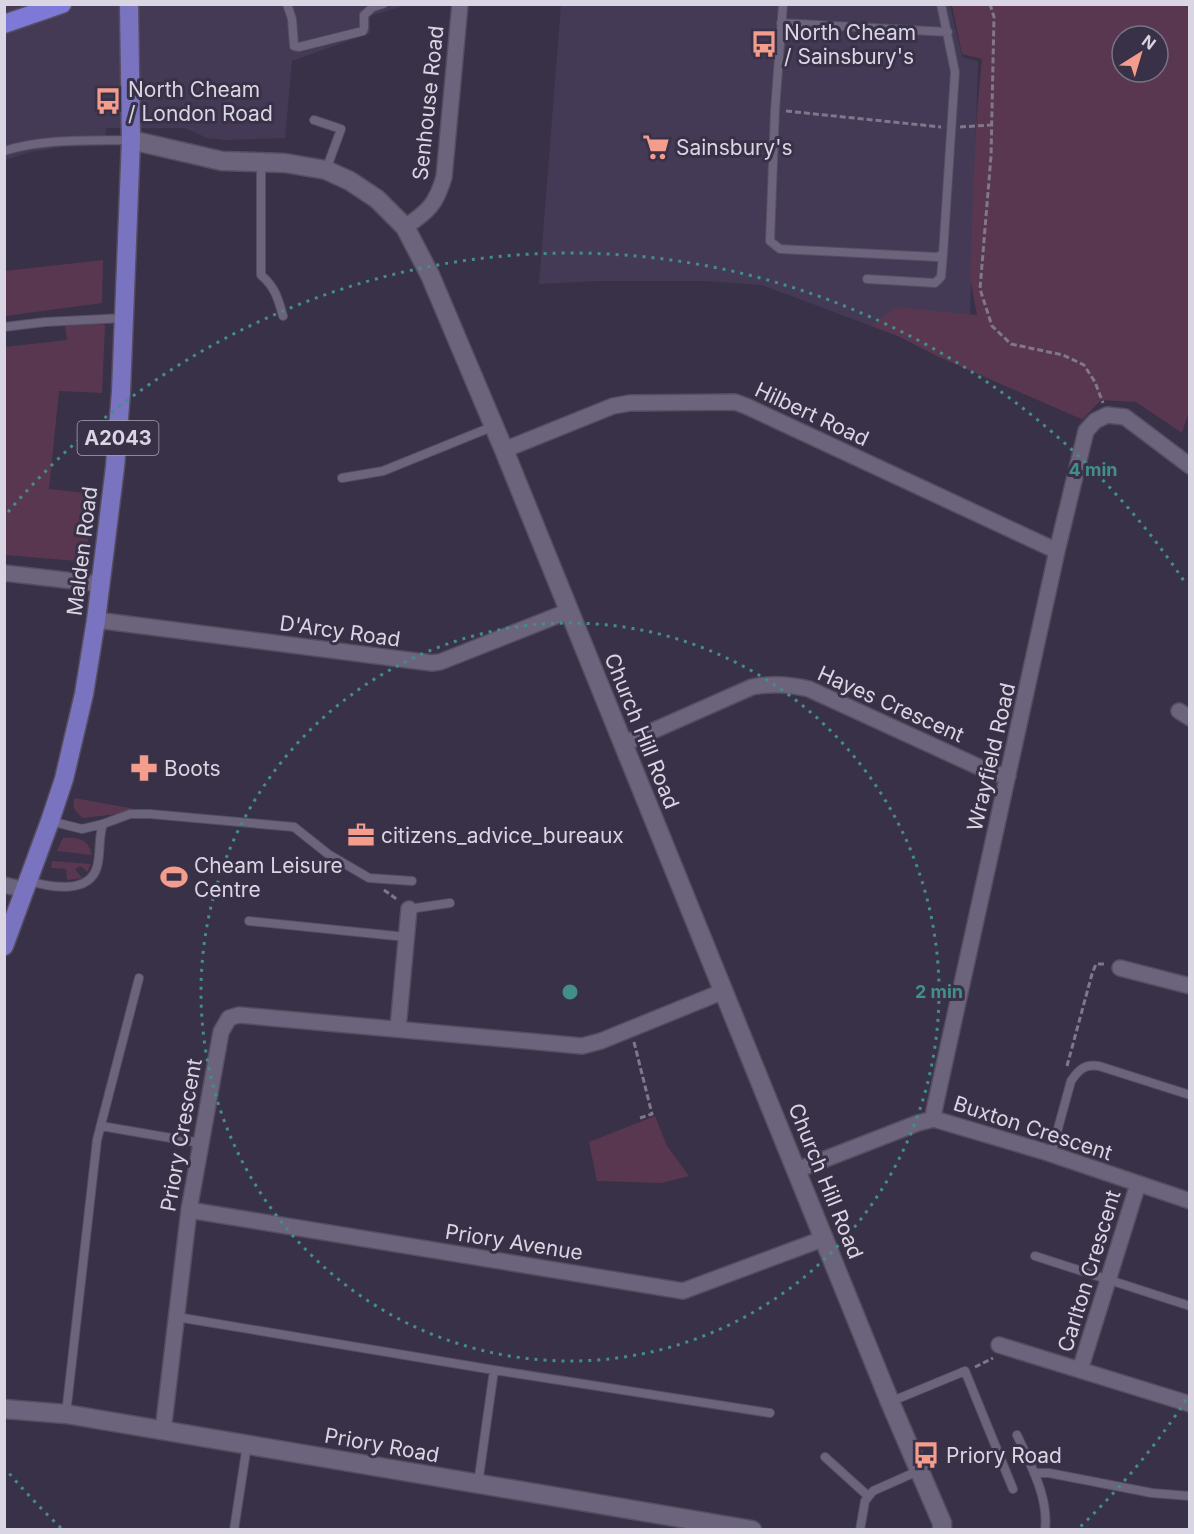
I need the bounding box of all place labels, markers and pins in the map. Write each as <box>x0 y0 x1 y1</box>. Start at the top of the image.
place label: North Cheam / Sainsbury's <box>784 20 916 69</box>
bus stop icon: North Cheam / Sainsbury's <box>749 29 779 59</box>
place label: North Cheam / London Road <box>128 77 273 126</box>
bus stop icon: North Cheam / London Road <box>93 86 123 116</box>
supermarket icon: Sainsbury's <box>641 132 671 162</box>
place label: Sainsbury's <box>676 135 793 160</box>
pharmacy icon: Boots <box>129 753 159 783</box>
place label: Boots <box>164 756 221 781</box>
office icon: citizens_advice_bureaux <box>346 820 376 850</box>
place label: citizens_advice_bureaux <box>381 823 624 848</box>
place label: Cheam Leisure Centre <box>194 853 343 902</box>
sports icon: Cheam Leisure Centre <box>159 862 189 892</box>
centre of rings <box>560 982 580 1002</box>
bus stop icon: Priory Road <box>911 1440 941 1470</box>
place label: Priory Road <box>946 1443 1062 1468</box>

